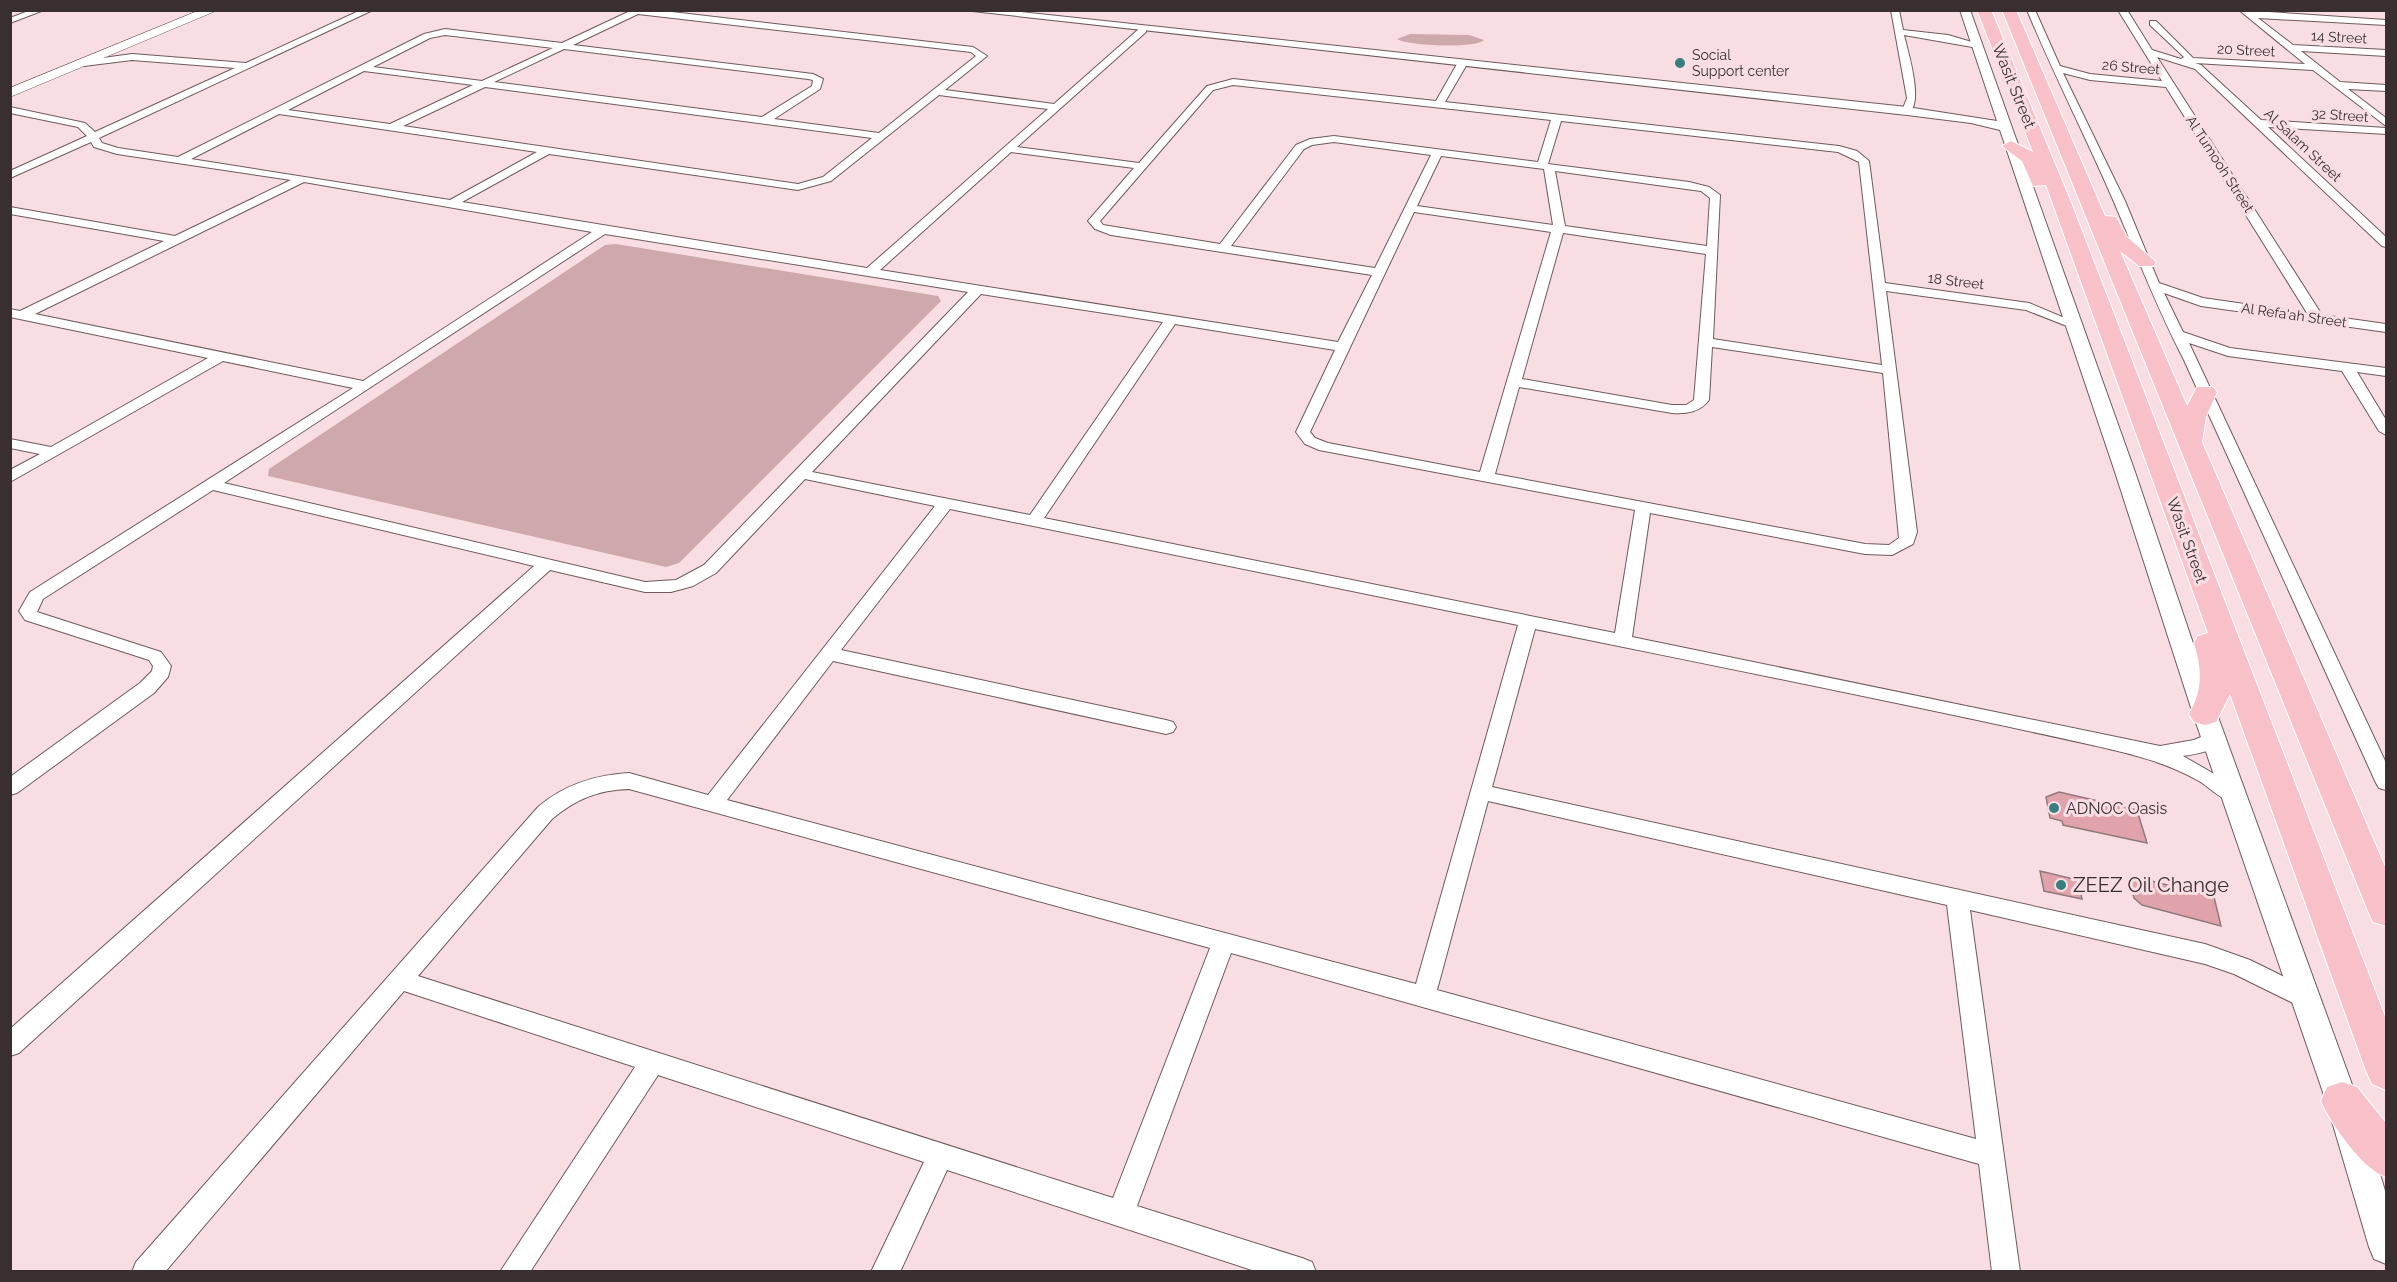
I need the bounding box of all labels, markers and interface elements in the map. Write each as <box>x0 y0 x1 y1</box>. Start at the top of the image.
street label: 14 Street <box>2311 28 2368 46</box>
street label: 20 Street <box>2216 40 2276 60</box>
street label: Wasit Street <box>1988 41 2040 132</box>
place label: Social Support center <box>1692 47 1789 79</box>
marker: Social Support center <box>1673 56 1687 70</box>
street label: 26 Street <box>2101 56 2161 78</box>
street label: Al Salam Street <box>2261 105 2345 185</box>
street label: 32 Street <box>2311 105 2369 125</box>
street label: Al Tumooh Street <box>2183 113 2257 215</box>
street label: 18 Street <box>1927 270 1985 292</box>
street label: Al Refa'ah Street <box>2240 300 2348 330</box>
street label: Wasit Street <box>2163 495 2211 586</box>
place label: ADNOC Oasis <box>2066 799 2168 818</box>
marker: ADNOC Oasis <box>2047 801 2061 815</box>
place label: ZEEZ Oil Change <box>2073 873 2229 897</box>
marker: ZEEZ Oil Change <box>2054 878 2068 892</box>

